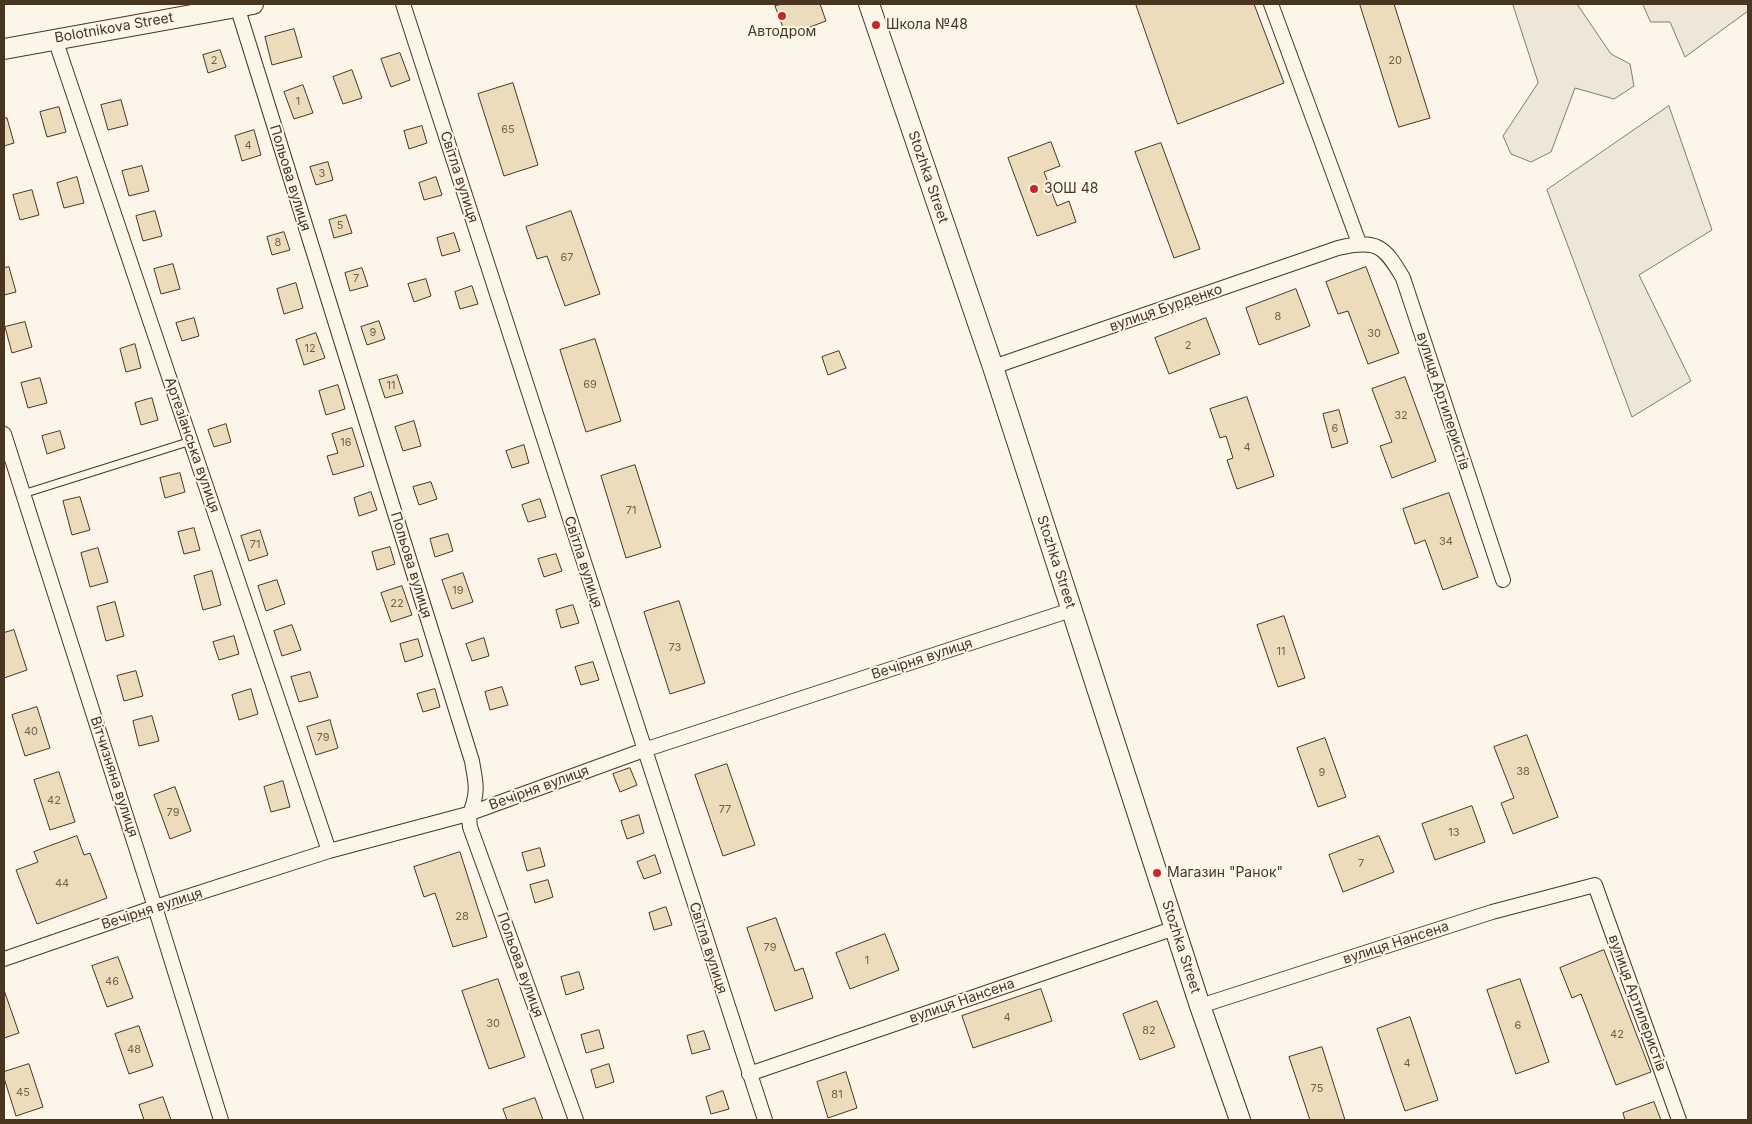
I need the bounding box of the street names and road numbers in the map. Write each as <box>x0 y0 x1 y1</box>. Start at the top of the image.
street label: Bolotnikova Street <box>53 9 175 47</box>
street label: Польова вулиця <box>266 123 314 233</box>
street label: Світла вулиця <box>436 129 482 225</box>
street label: Stozhka Street <box>904 129 952 225</box>
street label: вулиця Бурденко <box>1108 281 1224 335</box>
street label: вулиця Артилеристів <box>1413 330 1473 472</box>
street label: Артезіанська вулиця <box>161 375 223 515</box>
street label: Польова вулиця <box>387 510 435 620</box>
street label: Stozhka Street <box>1033 513 1079 611</box>
street label: Світла вулиця <box>560 514 606 610</box>
street label: Вечірня вулиця <box>869 635 975 683</box>
street label: Вітчизняна вулиця <box>87 714 141 840</box>
street label: Вечірня вулиця <box>487 762 591 814</box>
street label: Вечірня вулиця <box>99 885 205 933</box>
street label: Stozhka Street <box>1158 898 1204 996</box>
street label: Світла вулиця <box>685 900 731 996</box>
street label: Польова вулиця <box>493 910 547 1020</box>
street label: вулиця Нансена <box>1341 918 1451 968</box>
street label: вулиця Артилеристів <box>1605 933 1669 1073</box>
street label: вулиця Нансена <box>907 975 1017 1027</box>

